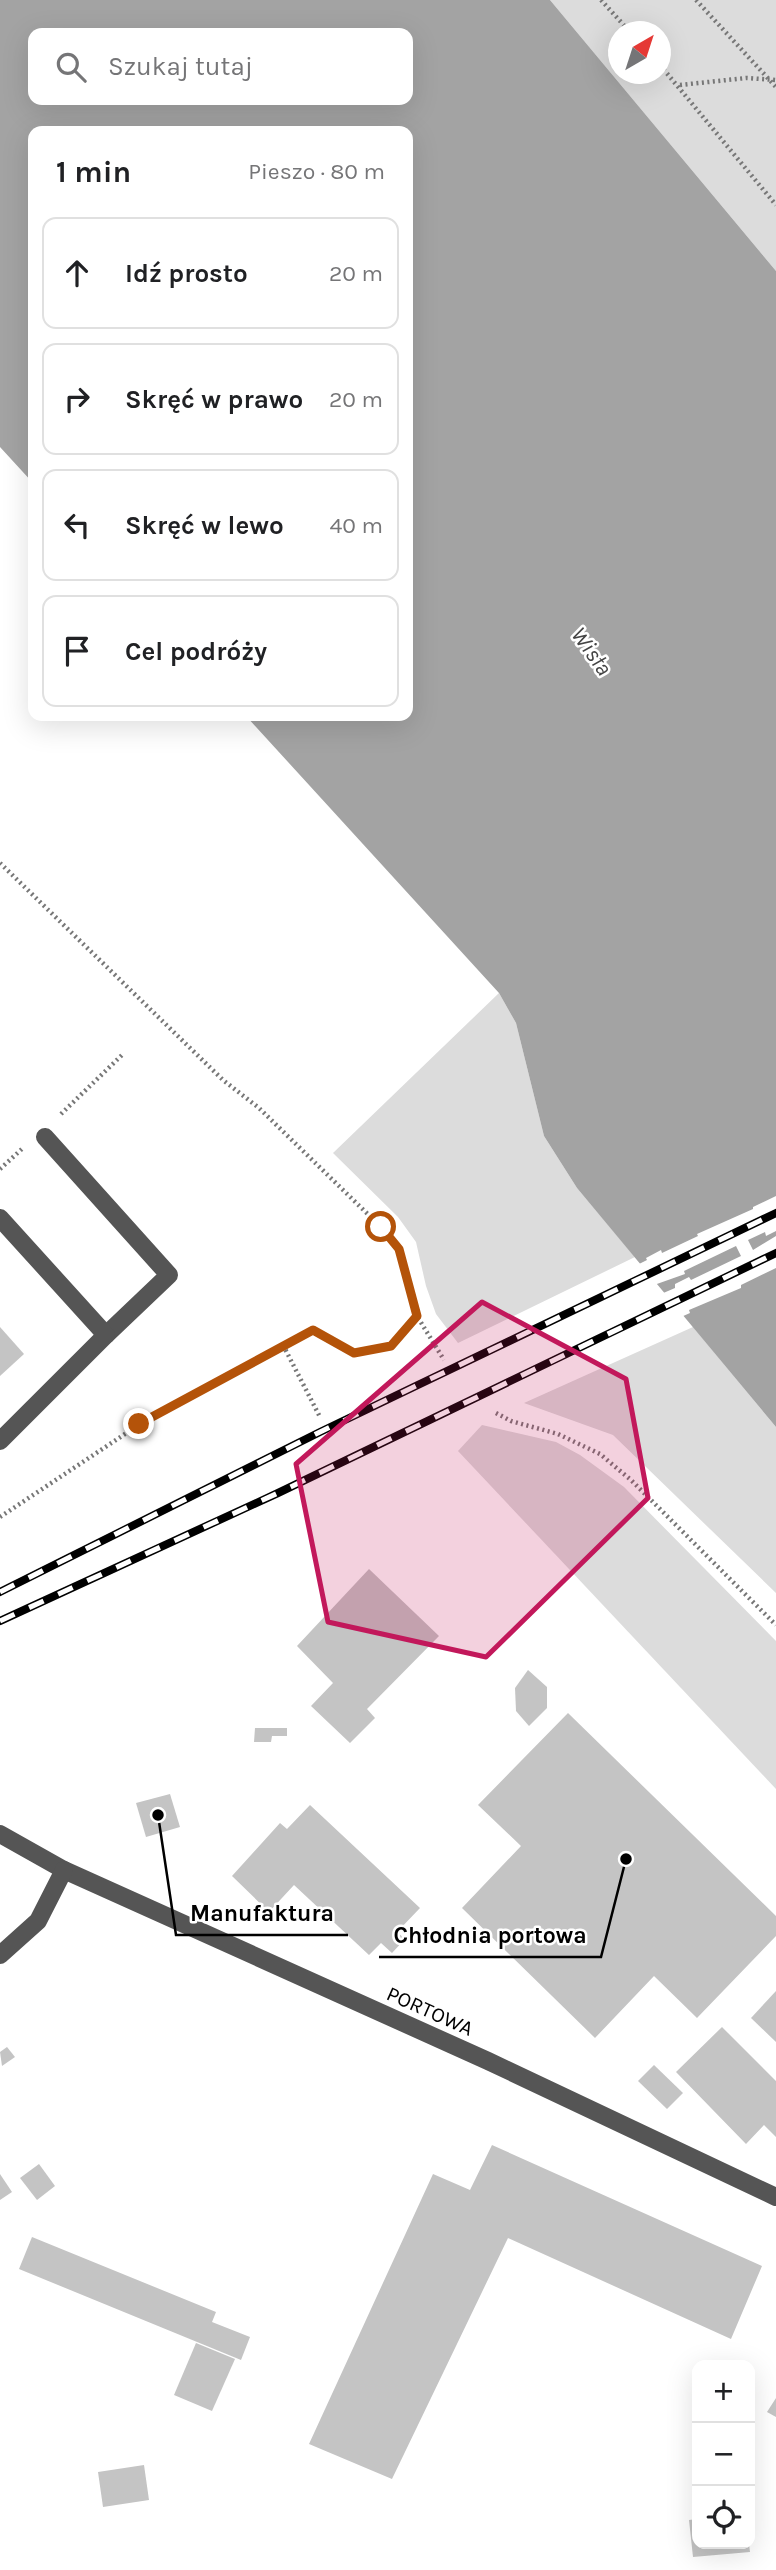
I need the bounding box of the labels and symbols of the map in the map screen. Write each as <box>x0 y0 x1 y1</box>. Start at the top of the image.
north arrow <box>608 21 671 84</box>
water label: Wisła <box>565 622 618 681</box>
route start <box>365 1211 396 1242</box>
route end <box>123 1408 154 1439</box>
callout: Manufaktura <box>176 1891 348 1935</box>
text: Manufaktura <box>190 1900 334 1927</box>
callout: Chłodnia portowa <box>379 1913 601 1957</box>
text: Chłodnia portowa <box>393 1922 587 1949</box>
street label: PORTOWA <box>383 1981 477 2041</box>

